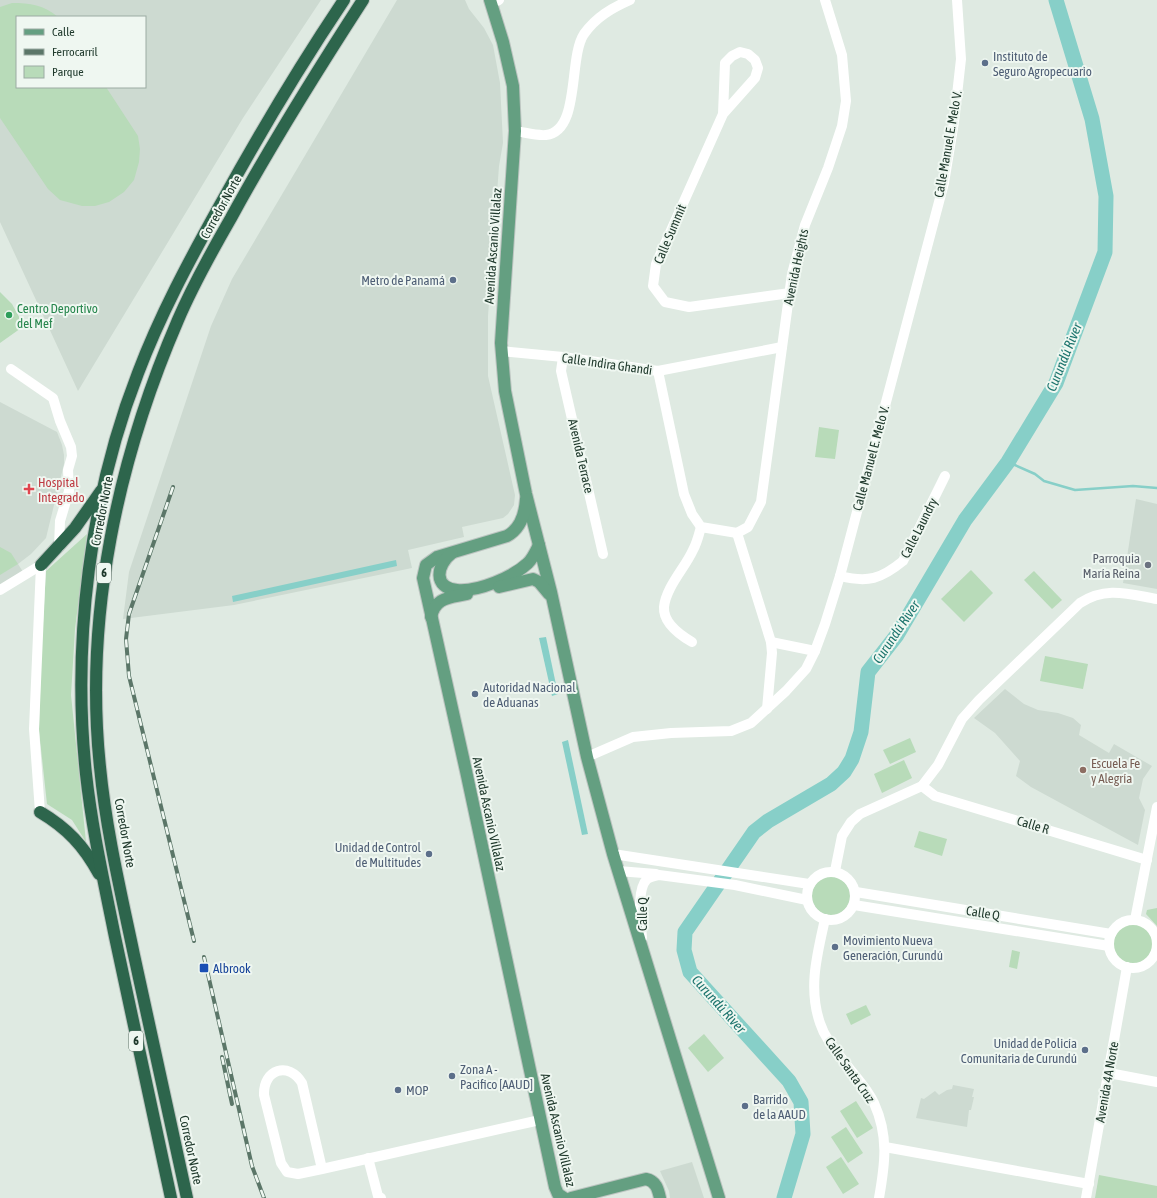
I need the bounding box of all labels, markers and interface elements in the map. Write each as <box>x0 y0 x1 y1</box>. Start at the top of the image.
legend <box>16 16 146 88</box>
text: Calle <box>52 25 75 39</box>
text: Ferrocarril <box>52 45 99 59</box>
place label: Instituto de Seguro Agropecuario <box>993 49 1092 79</box>
marker: Instituto de Seguro Agropecuario <box>980 58 990 68</box>
text: Parque <box>52 65 84 79</box>
street label: Calle Manuel E. Melo V. <box>931 89 965 199</box>
street label: Corredor Norte <box>197 173 245 241</box>
street label: Avenida Ascanio Villalaz <box>481 187 505 305</box>
street label: Calle Summit <box>651 202 689 266</box>
street label: Avenida Heights <box>781 227 811 306</box>
place label: Metro de Panamá <box>361 273 445 288</box>
marker: Metro de Panamá <box>448 275 458 285</box>
place label: Centro Deportivo del Mef <box>17 301 98 331</box>
marker: Centro Deportivo del Mef <box>4 310 14 320</box>
water label: Curundú River <box>1043 320 1085 394</box>
street label: Calle Indira Ghandi <box>561 350 653 378</box>
street label: Calle Manuel E. Melo V. <box>850 404 892 512</box>
street label: Avenida Terrace <box>565 417 597 495</box>
place label: Hospital Integrado <box>38 475 85 505</box>
street label: Corredor Norte <box>88 475 116 547</box>
marker: Hospital Integrado <box>23 483 35 495</box>
street label: Calle Laundry <box>897 495 941 561</box>
place label: Parroquia María Reina <box>1083 551 1140 581</box>
marker: Parroquia María Reina <box>1143 560 1153 570</box>
road number: 6 <box>97 563 111 583</box>
water label: Curundú River <box>869 597 923 666</box>
place label: Autoridad Nacional de Aduanas <box>483 680 576 710</box>
marker: Autoridad Nacional de Aduanas <box>470 689 480 699</box>
street label: Avenida Ascanio Villalaz <box>470 756 508 873</box>
place label: Escuela Fe y Alegría <box>1091 756 1140 786</box>
marker: Escuela Fe y Alegría <box>1078 765 1088 775</box>
street label: Corredor Norte <box>112 797 139 869</box>
street label: Calle R <box>1015 813 1051 837</box>
place label: Unidad de Control de Multitudes <box>335 840 422 870</box>
marker: Unidad de Control de Multitudes <box>424 849 434 859</box>
street label: Calle Q <box>635 897 650 931</box>
street label: Calle Q <box>965 903 1001 923</box>
place label: Movimiento Nueva Generación, Curundú <box>843 933 943 963</box>
marker: Movimiento Nueva Generación, Curundú <box>830 942 840 952</box>
place label: Albrook <box>213 961 251 976</box>
marker: Albrook <box>198 962 210 974</box>
water label: Curundú River <box>689 972 750 1037</box>
road number: 6 <box>129 1031 143 1051</box>
street label: Calle Santa Cruz <box>822 1034 878 1106</box>
place label: Unidad de Policía Comunitaria de Curundú <box>961 1036 1077 1066</box>
street label: Avenida 4A Norte <box>1092 1040 1122 1124</box>
marker: Unidad de Policía Comunitaria de Curundú <box>1080 1045 1090 1055</box>
place label: Zona A - Pacìfico [AAUD] <box>460 1062 533 1092</box>
marker: Zona A - Pacìfico [AAUD] <box>447 1071 457 1081</box>
street label: Avenida Ascanio Villalaz <box>538 1072 578 1189</box>
place label: MOP <box>406 1083 429 1098</box>
marker: MOP <box>393 1085 403 1095</box>
place label: Barrido de la AAUD <box>753 1092 806 1122</box>
marker: Barrido de la AAUD <box>740 1101 750 1111</box>
street label: Corredor Norte <box>176 1114 206 1186</box>

